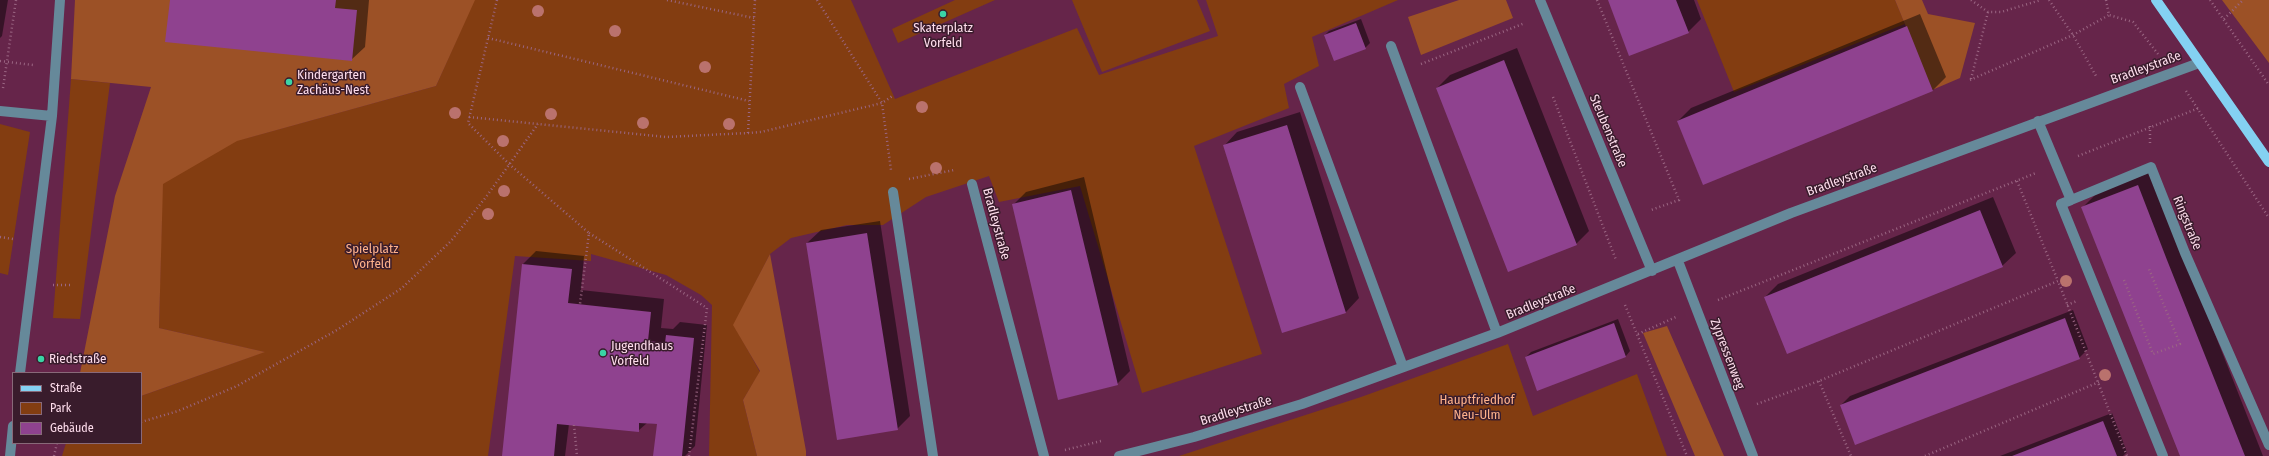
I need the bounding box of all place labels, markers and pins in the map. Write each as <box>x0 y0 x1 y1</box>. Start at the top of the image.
marker: Skaterplatz Vorfeld <box>938 9 948 19</box>
place label: Skaterplatz Vorfeld <box>913 20 973 51</box>
place label: Kindergarten Zachäus-Nest <box>297 67 369 98</box>
marker: Kindergarten Zachäus-Nest <box>284 77 294 87</box>
place label: Jugendhaus Vorfeld <box>611 338 673 369</box>
marker: Jugendhaus Vorfeld <box>598 348 608 358</box>
place label: Riedstraße <box>49 351 106 367</box>
marker: Riedstraße <box>36 354 46 364</box>

